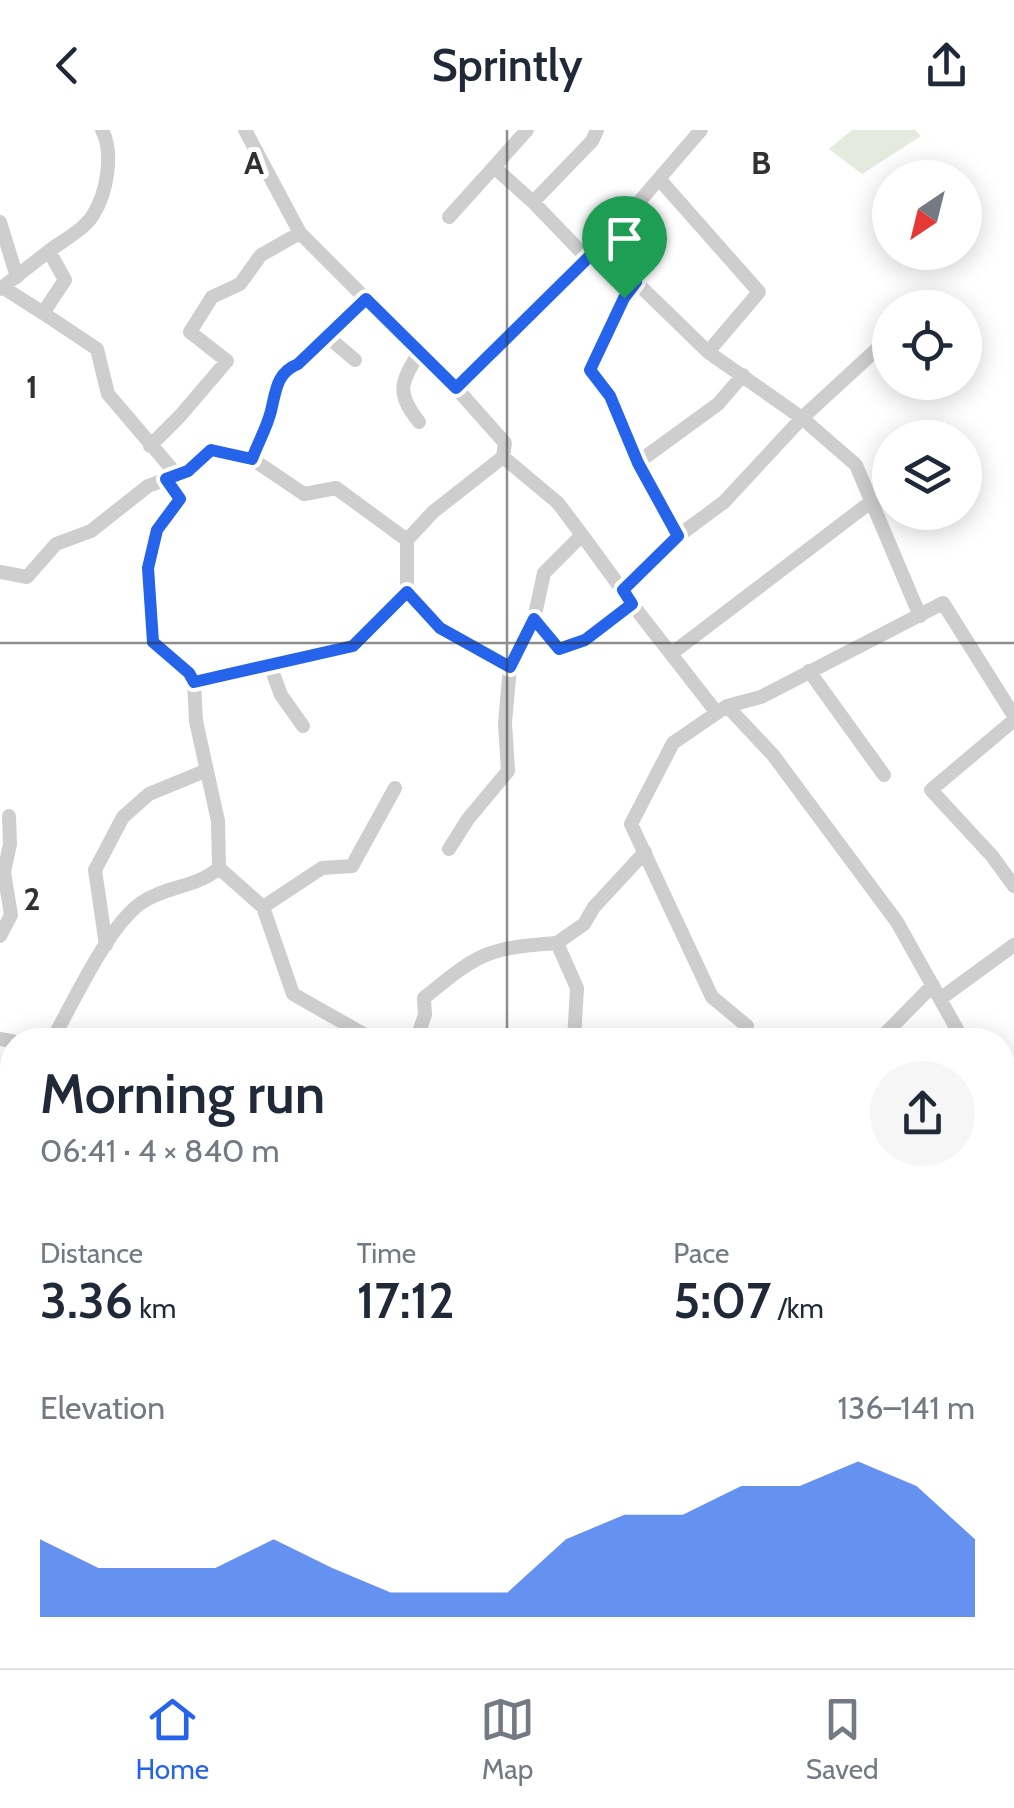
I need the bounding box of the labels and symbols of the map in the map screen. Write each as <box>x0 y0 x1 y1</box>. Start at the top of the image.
text: A <box>244 143 264 182</box>
text: B <box>751 143 771 182</box>
north arrow <box>872 160 982 270</box>
pin <box>582 196 667 299</box>
text: 1 <box>26 367 38 406</box>
text: 2 <box>24 879 40 918</box>

